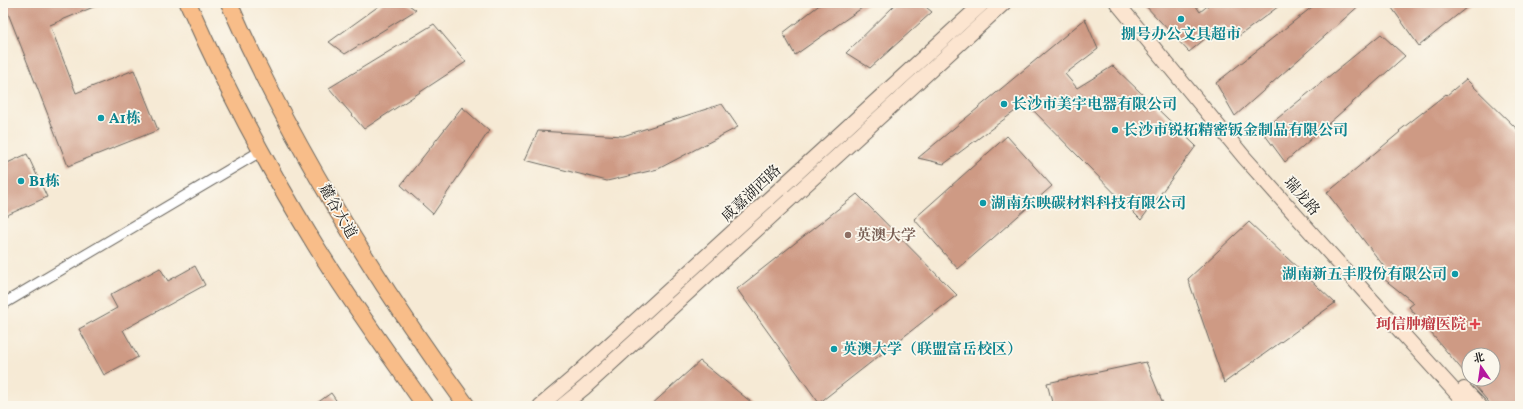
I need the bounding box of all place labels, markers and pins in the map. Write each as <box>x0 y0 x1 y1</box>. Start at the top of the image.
marker: 捌号办公文具超市 <box>1176 14 1186 24</box>
place label: 捌号办公文具超市 <box>1121 25 1241 46</box>
place label: 长沙市美宇电器有限公司 <box>1012 95 1177 116</box>
marker: 长沙市美宇电器有限公司 <box>999 99 1009 109</box>
place label: A1栋 <box>109 109 141 130</box>
marker: A1栋 <box>96 113 106 123</box>
place label: 长沙市锐拓精密钣金制品有限公司 <box>1123 121 1348 142</box>
marker: 长沙市锐拓精密钣金制品有限公司 <box>1110 125 1120 135</box>
place label: B1栋 <box>29 172 60 193</box>
marker: B1栋 <box>16 176 26 186</box>
place label: 湖南东映碳材料科技有限公司 <box>991 194 1186 215</box>
marker: 湖南东映碳材料科技有限公司 <box>978 198 988 208</box>
place label: 英澳大学 <box>856 226 916 247</box>
marker: 英澳大学 <box>843 230 853 240</box>
place label: 湖南新五丰股份有限公司 <box>1282 265 1447 286</box>
marker: 湖南新五丰股份有限公司 <box>1450 269 1460 279</box>
place label: 珂信肿瘤医院 <box>1376 315 1466 336</box>
marker: 珂信肿瘤医院 <box>1469 318 1481 330</box>
place label: 英澳大学（联盟富岳校区） <box>842 340 1022 361</box>
marker: 英澳大学（联盟富岳校区） <box>829 344 839 354</box>

